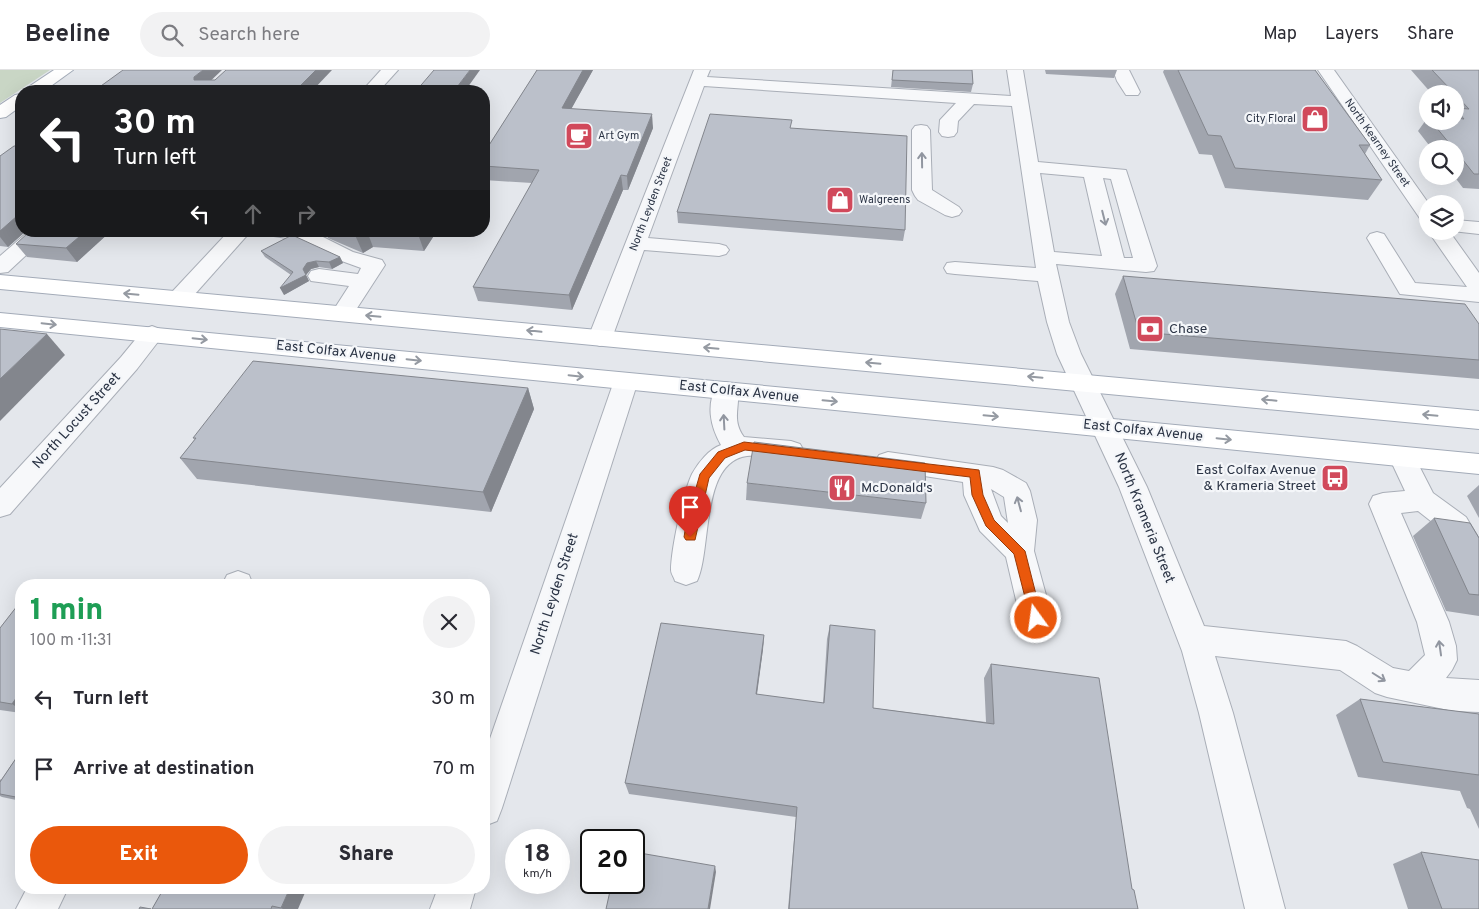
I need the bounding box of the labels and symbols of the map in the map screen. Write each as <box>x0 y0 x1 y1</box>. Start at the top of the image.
street label: North Kearney Street <box>1341 96 1413 190</box>
shop icon: City Floral <box>1300 104 1330 134</box>
place label: City Floral <box>1246 112 1296 126</box>
cafe icon: Art Gym <box>564 121 594 151</box>
place label: Art Gym <box>598 129 639 143</box>
one-way arrow <box>917 153 927 169</box>
street label: North Leyden Street <box>627 155 675 253</box>
shop icon: Walgreens <box>825 185 855 215</box>
place label: Walgreens <box>859 193 910 207</box>
one-way arrow <box>1100 209 1109 225</box>
one-way arrow <box>123 289 139 299</box>
one-way arrow <box>366 312 382 321</box>
bank icon: Chase <box>1135 314 1165 344</box>
one-way arrow <box>40 319 56 329</box>
place label: Chase <box>1169 321 1207 338</box>
one-way arrow <box>526 327 542 336</box>
one-way arrow <box>192 334 208 344</box>
street label: East Colfax Avenue <box>275 337 397 367</box>
one-way arrow <box>703 343 719 353</box>
one-way arrow <box>406 355 422 365</box>
one-way arrow <box>865 358 881 368</box>
street label: North Locust Street <box>29 369 125 473</box>
one-way arrow <box>568 371 584 381</box>
one-way arrow <box>1027 373 1043 382</box>
street label: East Colfax Avenue <box>678 377 800 407</box>
one-way arrow <box>1261 395 1277 404</box>
one-way arrow <box>821 396 837 406</box>
one-way arrow <box>1423 410 1439 420</box>
one-way arrow <box>983 412 999 421</box>
one-way arrow <box>720 414 729 430</box>
street label: East Colfax Avenue <box>1082 416 1204 446</box>
one-way arrow <box>1216 434 1232 444</box>
street label: North Krameria Street <box>1110 450 1178 586</box>
place label: East Colfax Avenue & Krameria Street <box>1196 462 1316 495</box>
bus stop icon: East Colfax Avenue & Krameria Street <box>1320 463 1350 493</box>
restaurant icon: McDonald's <box>827 473 857 503</box>
place label: McDonald's <box>861 480 933 497</box>
pin <box>669 486 711 537</box>
one-way arrow <box>1014 496 1023 512</box>
street label: North Leyden Street <box>527 531 583 657</box>
position arrow <box>1009 591 1061 643</box>
one-way arrow <box>1435 641 1445 657</box>
one-way arrow <box>1371 672 1385 682</box>
speed limit sign: 20 <box>580 829 645 894</box>

